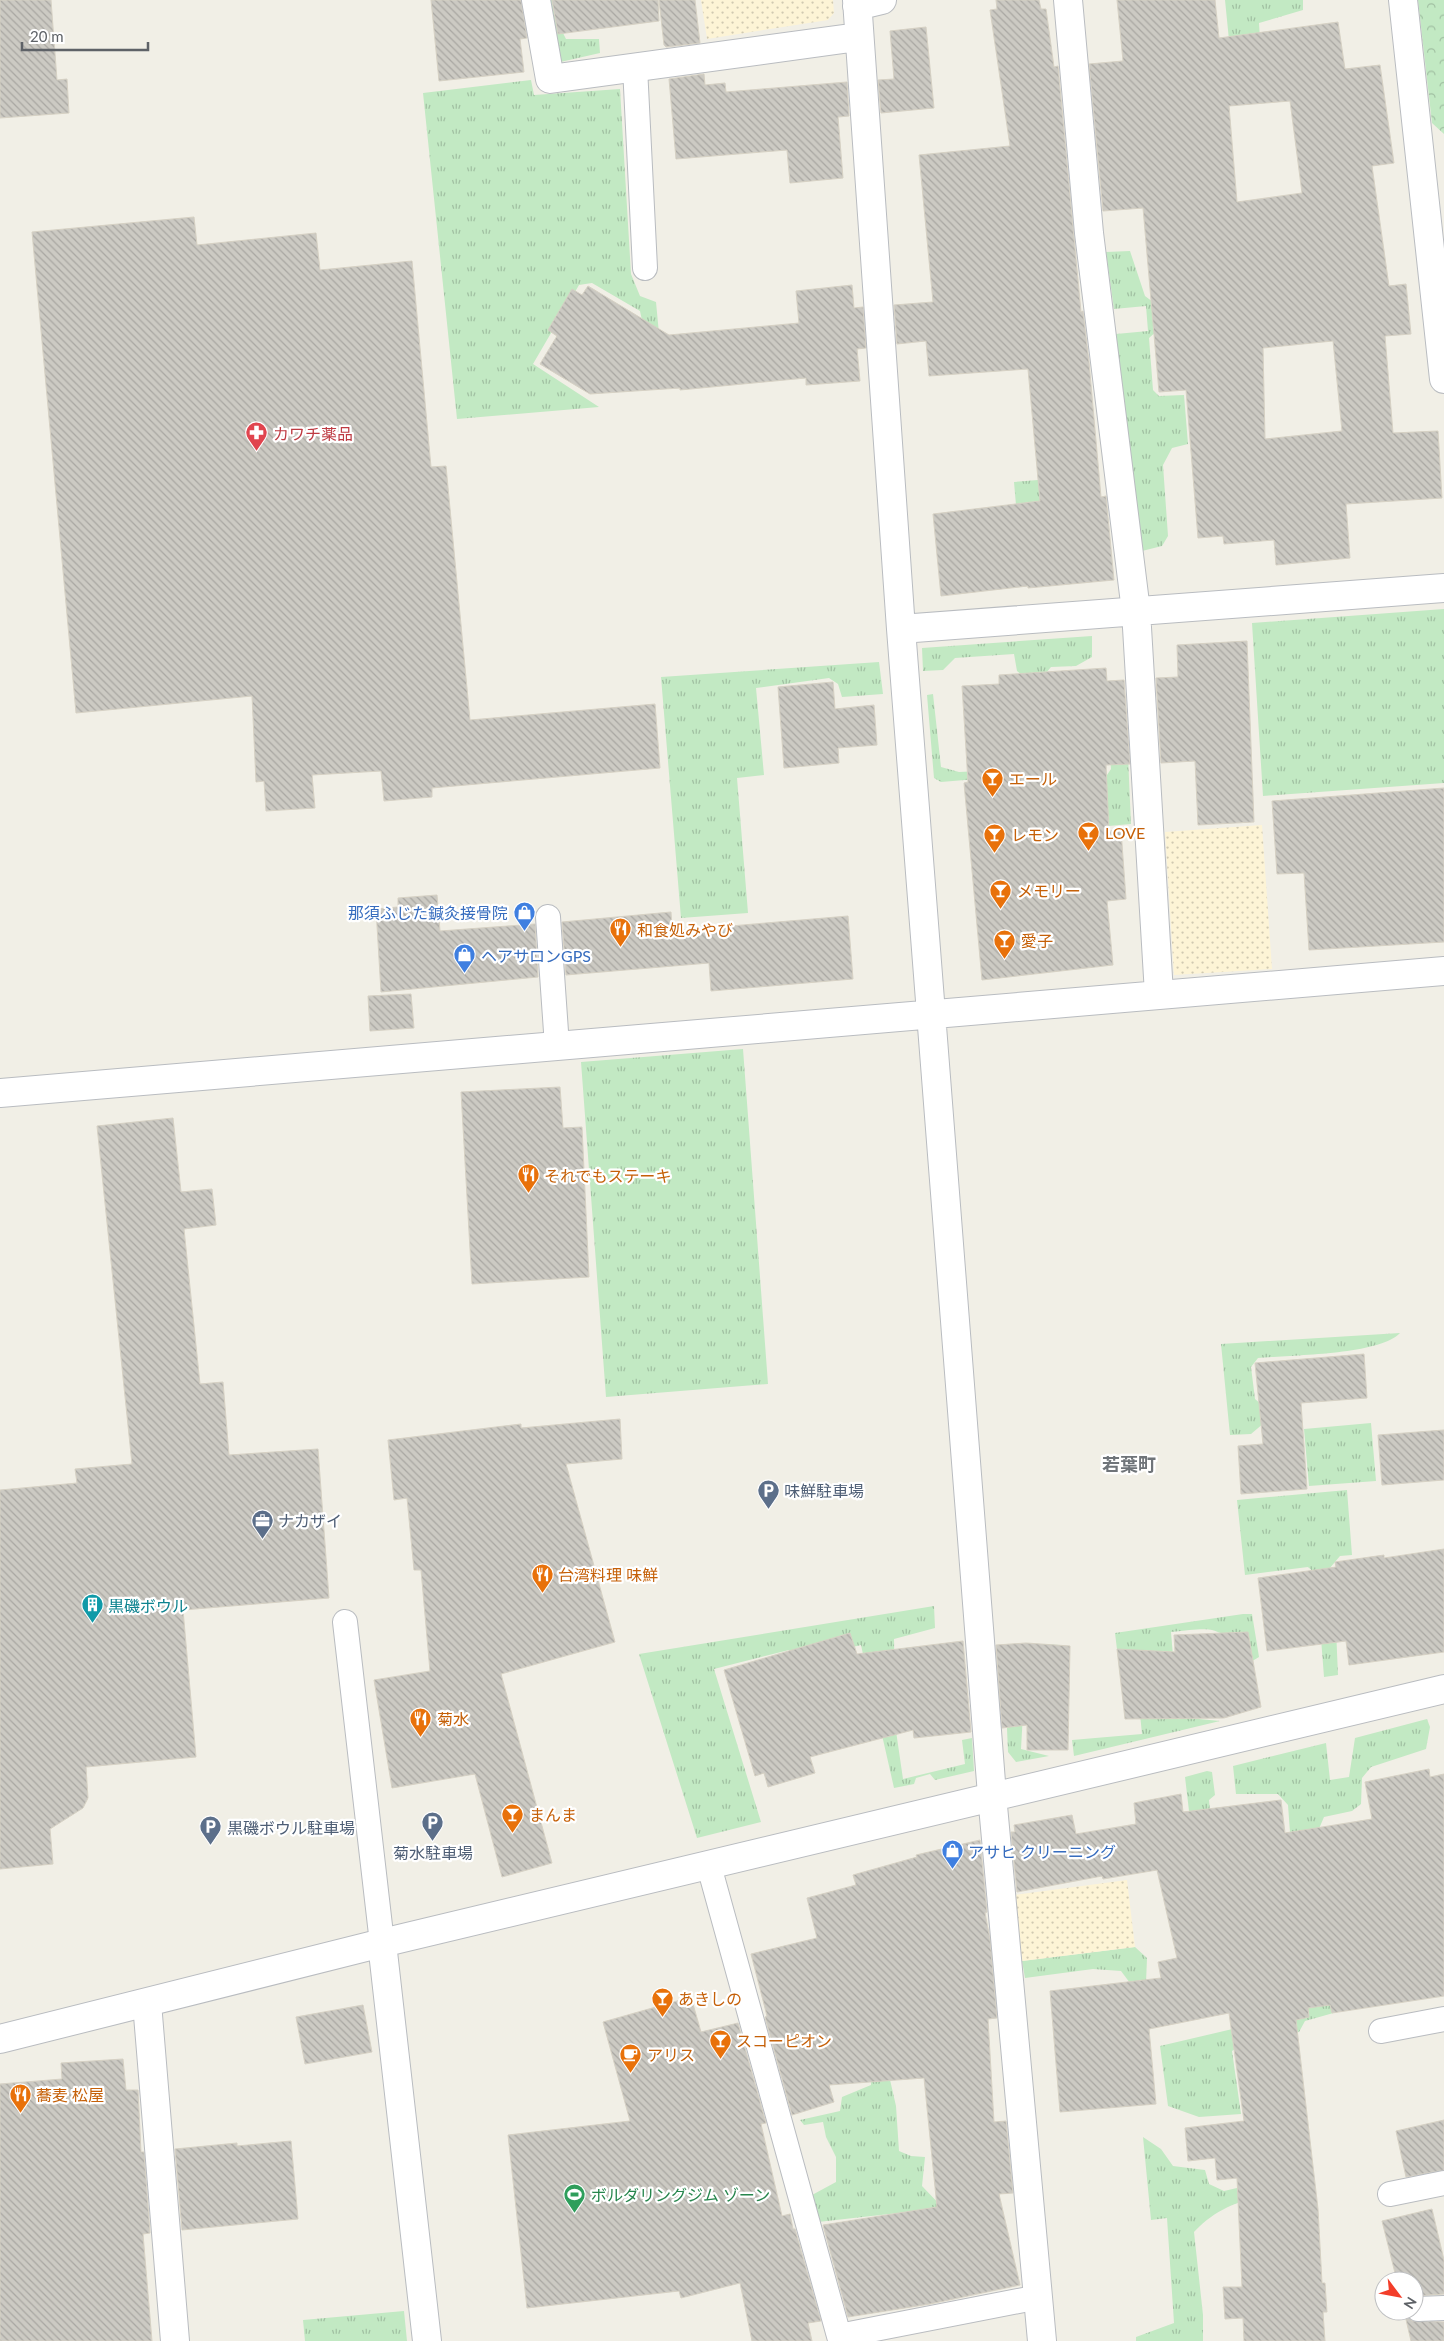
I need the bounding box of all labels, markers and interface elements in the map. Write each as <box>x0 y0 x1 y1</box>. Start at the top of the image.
scale bar <box>22 20 149 52</box>
text: 20 m <box>30 27 64 45</box>
pharmacy icon: カワチ薬品 <box>245 421 269 452</box>
place label: カワチ薬品 <box>273 424 353 443</box>
bar icon: エール <box>981 766 1005 797</box>
place label: エール <box>1009 769 1057 788</box>
bar icon: LOVE <box>1077 820 1101 851</box>
bar icon: レモン <box>983 822 1007 853</box>
place label: LOVE <box>1105 823 1145 842</box>
place label: レモン <box>1011 825 1059 844</box>
bar icon: メモリー <box>989 878 1013 909</box>
place label: メモリー <box>1017 881 1081 900</box>
shop icon: 那須ふじた鍼灸接骨院 <box>512 900 536 931</box>
place label: 那須ふじた鍼灸接骨院 <box>348 903 508 922</box>
restaurant icon: 和食処みやび <box>609 917 633 948</box>
place label: 和食処みやび <box>637 920 733 939</box>
bar icon: 愛子 <box>993 928 1017 959</box>
place label: 愛子 <box>1021 931 1053 950</box>
shop icon: ヘアサロンGPS <box>453 943 477 974</box>
place label: ヘアサロンGPS <box>481 946 591 965</box>
restaurant icon: それでもステーキ <box>516 1163 540 1194</box>
place label: それでもステーキ <box>544 1166 672 1185</box>
district label: 若葉町 <box>1102 1453 1156 1475</box>
parking icon: 味鮮駐車場 <box>756 1478 780 1509</box>
place label: 味鮮駐車場 <box>784 1481 864 1500</box>
office icon: ナカザイ <box>250 1508 274 1539</box>
place label: ナカザイ <box>278 1511 342 1530</box>
restaurant icon: 台湾料理 味鮮 <box>530 1562 554 1593</box>
place label: 台湾料理 味鮮 <box>558 1565 658 1584</box>
building icon: 黒磯ボウル <box>80 1593 104 1624</box>
place label: 黒磯ボウル <box>108 1596 188 1615</box>
restaurant icon: 菊水 <box>409 1706 433 1737</box>
place label: 菊水 <box>437 1709 469 1728</box>
bar icon: まんま <box>501 1802 525 1833</box>
place label: まんま <box>529 1805 577 1824</box>
parking icon: 菊水駐車場 <box>421 1811 445 1842</box>
parking icon: 黒磯ボウル駐車場 <box>199 1815 223 1846</box>
place label: 黒磯ボウル駐車場 <box>227 1818 355 1837</box>
shop icon: アサヒ クリーニング <box>940 1839 964 1870</box>
place label: アサヒ クリーニング <box>968 1842 1116 1861</box>
place label: 菊水駐車場 <box>393 1843 473 1862</box>
bar icon: あきしの <box>650 1986 674 2017</box>
place label: あきしの <box>678 1989 742 2008</box>
bar icon: スコーピオン <box>708 2028 732 2059</box>
place label: スコーピオン <box>736 2031 832 2050</box>
cafe icon: アリス <box>619 2042 643 2073</box>
place label: アリス <box>647 2045 695 2064</box>
restaurant icon: 蕎麦 松屋 <box>8 2082 32 2113</box>
place label: 蕎麦 松屋 <box>36 2085 104 2104</box>
sports icon: ボルダリングジム ゾーン <box>563 2182 587 2213</box>
place label: ボルダリングジム ゾーン <box>591 2185 770 2204</box>
north arrow <box>1374 2271 1424 2321</box>
text: N <box>1400 2294 1421 2312</box>

